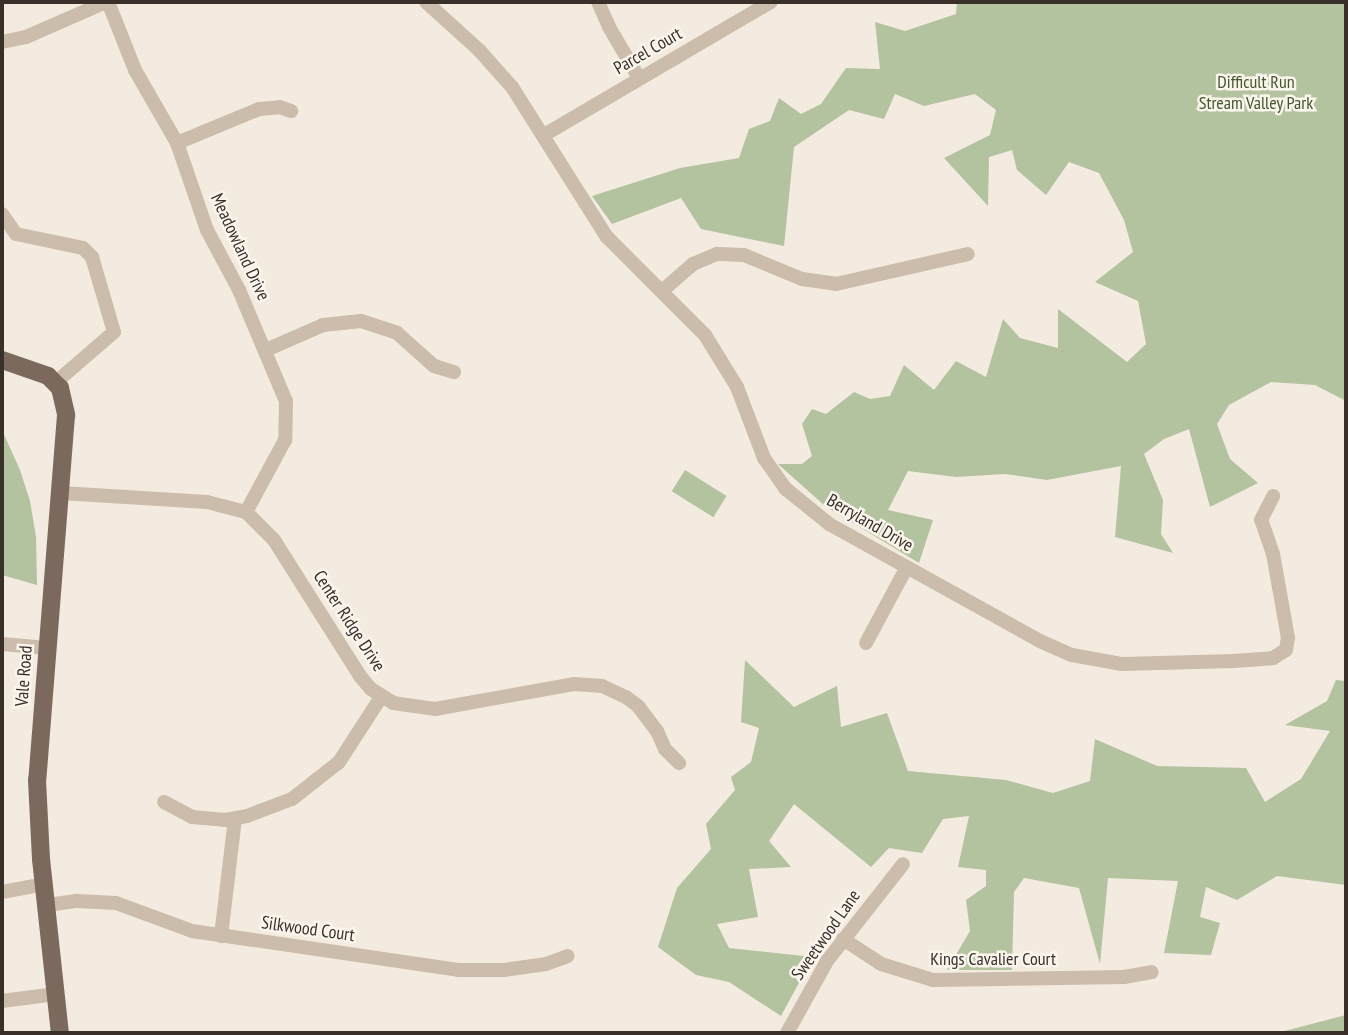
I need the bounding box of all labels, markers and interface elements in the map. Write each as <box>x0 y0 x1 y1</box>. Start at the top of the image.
street label: Parcel Court <box>610 23 686 79</box>
park label: Difficult Run Stream Valley Park <box>1198 72 1314 114</box>
street label: Meadowland Drive <box>206 190 274 304</box>
street label: Berryland Drive <box>823 490 917 556</box>
street label: Center Ridge Drive <box>308 566 390 676</box>
street label: Vale Road <box>11 645 37 707</box>
street label: Sweetwood Lane <box>787 886 865 984</box>
street label: Silkwood Court <box>260 912 356 946</box>
street label: Kings Cavalier Court <box>930 948 1056 970</box>

